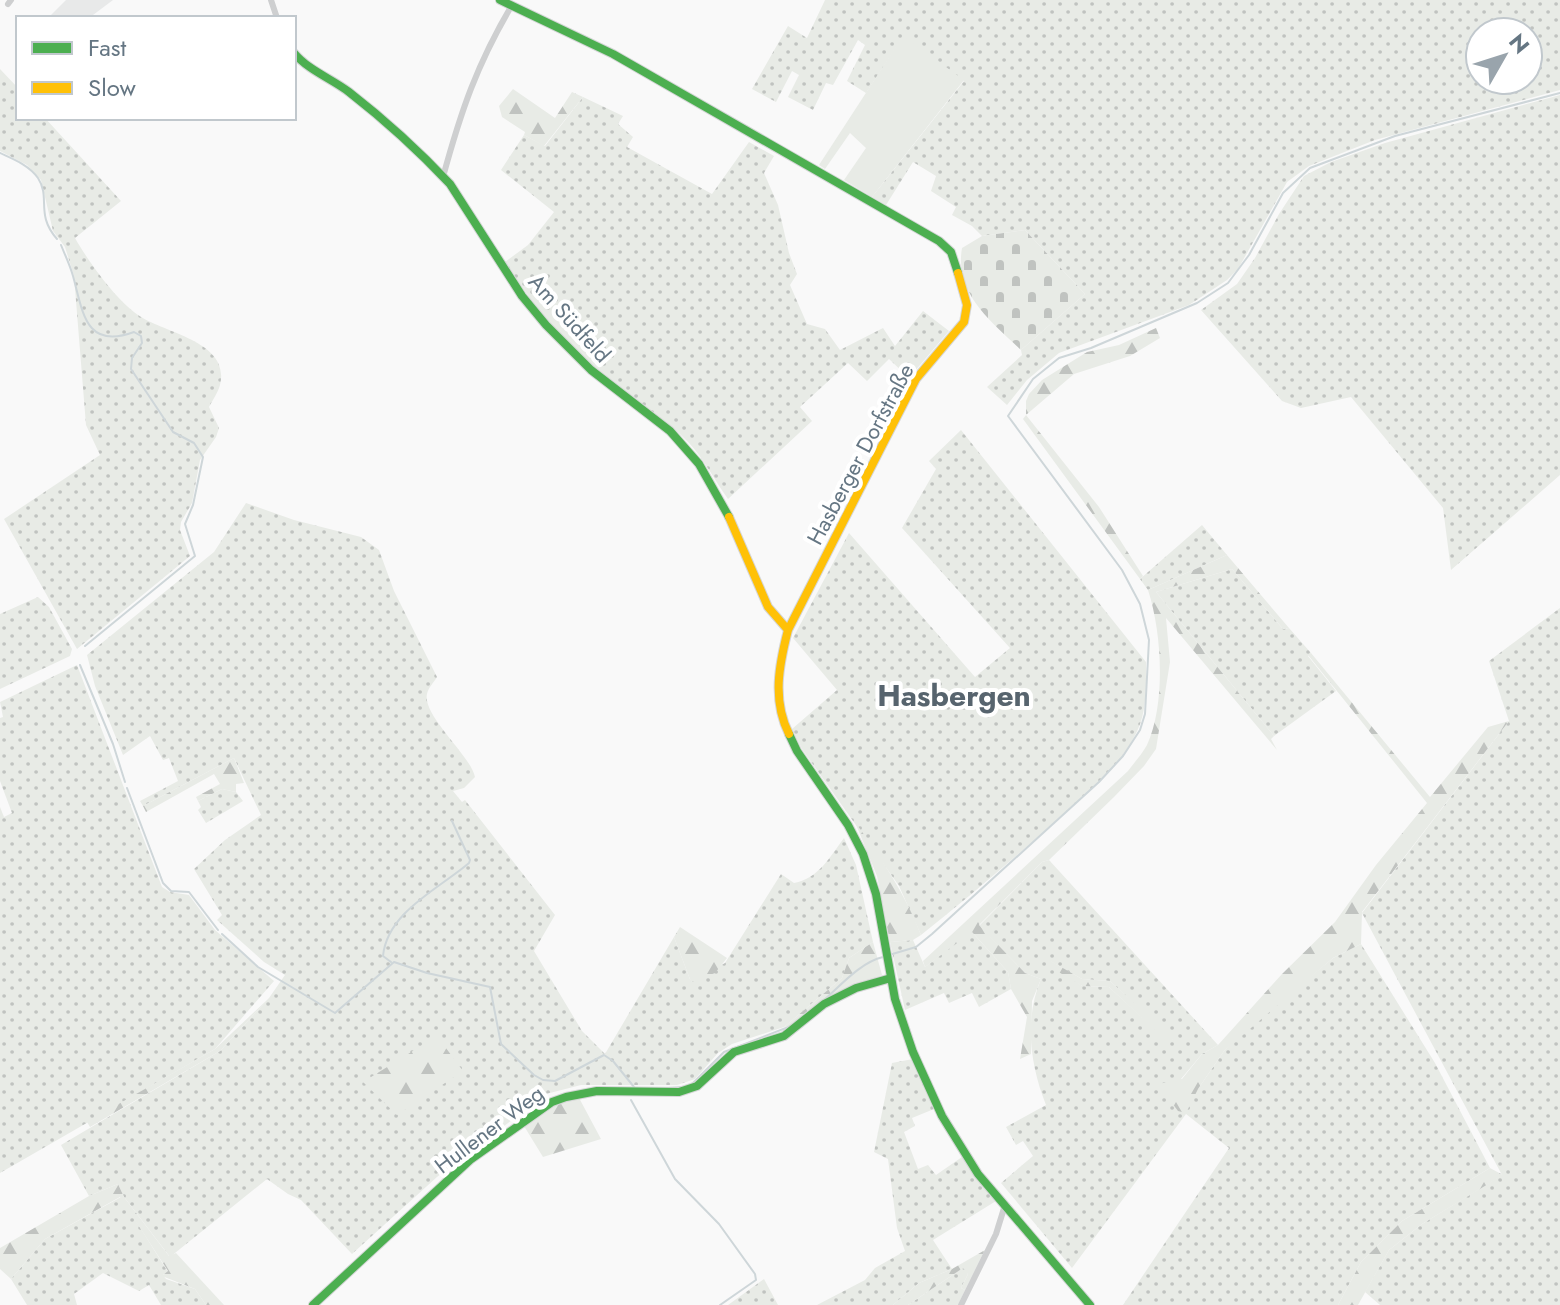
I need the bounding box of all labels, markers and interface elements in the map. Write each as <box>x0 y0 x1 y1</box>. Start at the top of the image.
legend <box>16 16 296 120</box>
north arrow <box>1464 16 1544 96</box>
text: N <box>1502 27 1537 60</box>
text: Fast <box>88 30 126 65</box>
text: Slow <box>88 70 136 105</box>
street label: Am Südfeld <box>521 267 619 369</box>
street label: Hasberger Dorfstraße <box>799 358 921 550</box>
district label: Hasbergen <box>877 674 1031 717</box>
street label: Hullener Weg <box>428 1077 550 1181</box>

